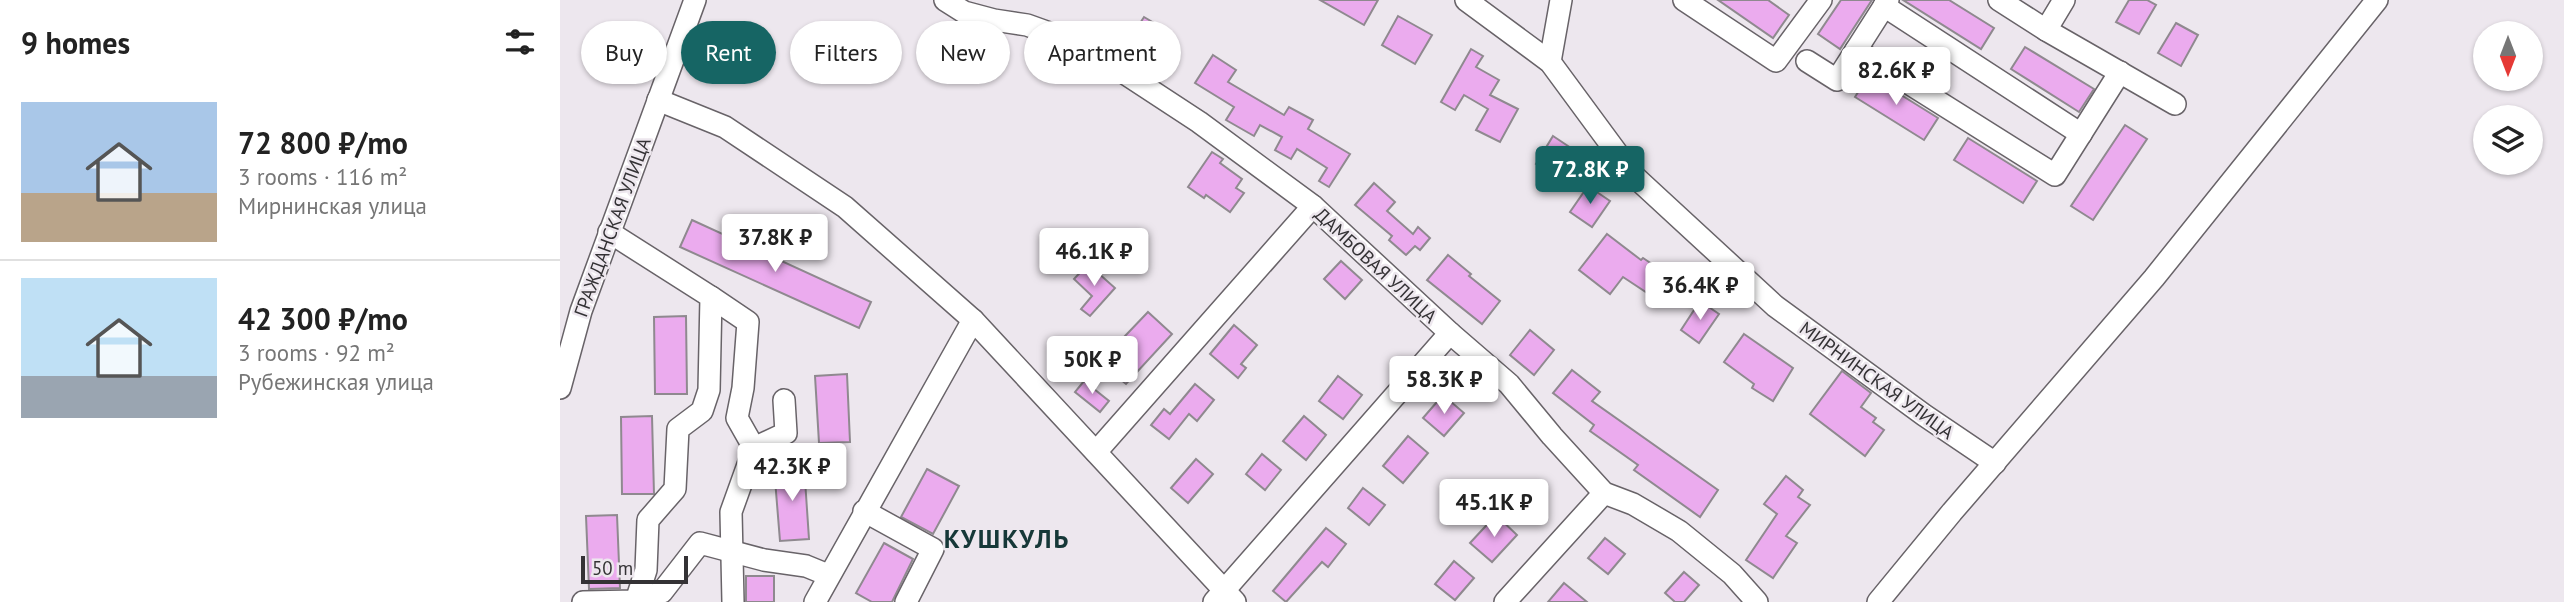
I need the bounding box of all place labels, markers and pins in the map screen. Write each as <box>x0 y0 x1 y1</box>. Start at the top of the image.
pin: 82.6K ₽ <box>1831 48 1961 107</box>
pin: 72.8K ₽ <box>1525 146 1655 206</box>
pin: 37.8K ₽ <box>710 215 840 274</box>
pin: 46.1K ₽ <box>1029 229 1159 288</box>
pin: 36.4K ₽ <box>1635 262 1765 322</box>
pin: 50K ₽ <box>1043 336 1141 396</box>
pin: 58.3K ₽ <box>1379 356 1509 416</box>
pin: 42.3K ₽ <box>727 444 857 503</box>
pin: 45.1K ₽ <box>1429 480 1559 539</box>

